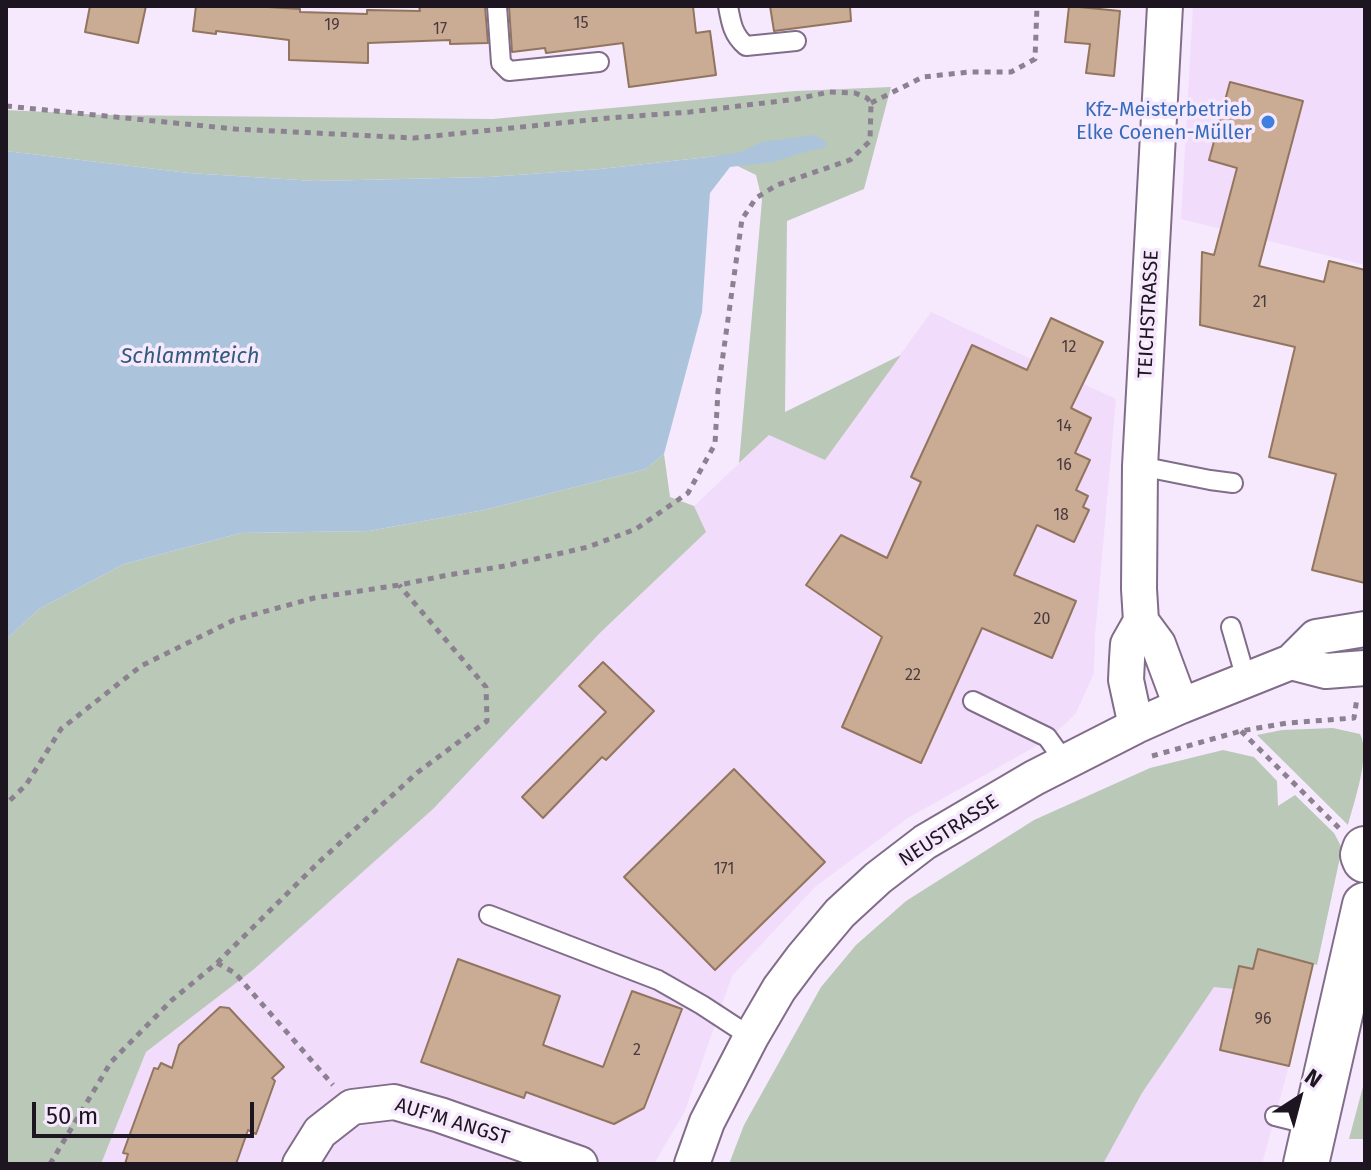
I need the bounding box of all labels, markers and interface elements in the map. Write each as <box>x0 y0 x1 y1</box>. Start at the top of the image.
house number: 15 <box>574 14 588 34</box>
house number: 19 <box>324 16 340 36</box>
house number: 17 <box>433 20 447 40</box>
place label: Kfz-Meisterbetrieb Elke Coenen-Müller <box>1076 98 1252 145</box>
marker: Kfz-Meisterbetrieb Elke Coenen-Müller <box>1259 113 1277 131</box>
street label: TEICHSTRASSE <box>1134 249 1164 379</box>
house number: 21 <box>1253 293 1267 313</box>
house number: 12 <box>1062 338 1076 358</box>
water label: Schlammteich <box>120 344 260 370</box>
house number: 14 <box>1056 417 1072 437</box>
house number: 16 <box>1056 456 1072 476</box>
house number: 18 <box>1053 506 1069 526</box>
house number: 20 <box>1034 610 1050 630</box>
house number: 22 <box>905 666 921 686</box>
street label: NEUSTRASSE <box>895 790 1003 872</box>
house number: 171 <box>714 860 734 880</box>
house number: 96 <box>1255 1010 1271 1030</box>
house number: 2 <box>633 1041 641 1061</box>
north arrow <box>1259 1058 1339 1138</box>
text: N <box>1300 1063 1327 1093</box>
scale bar <box>36 1086 258 1136</box>
street label: AUF'M ANGST <box>392 1093 512 1151</box>
text: 50 m <box>46 1102 98 1130</box>

